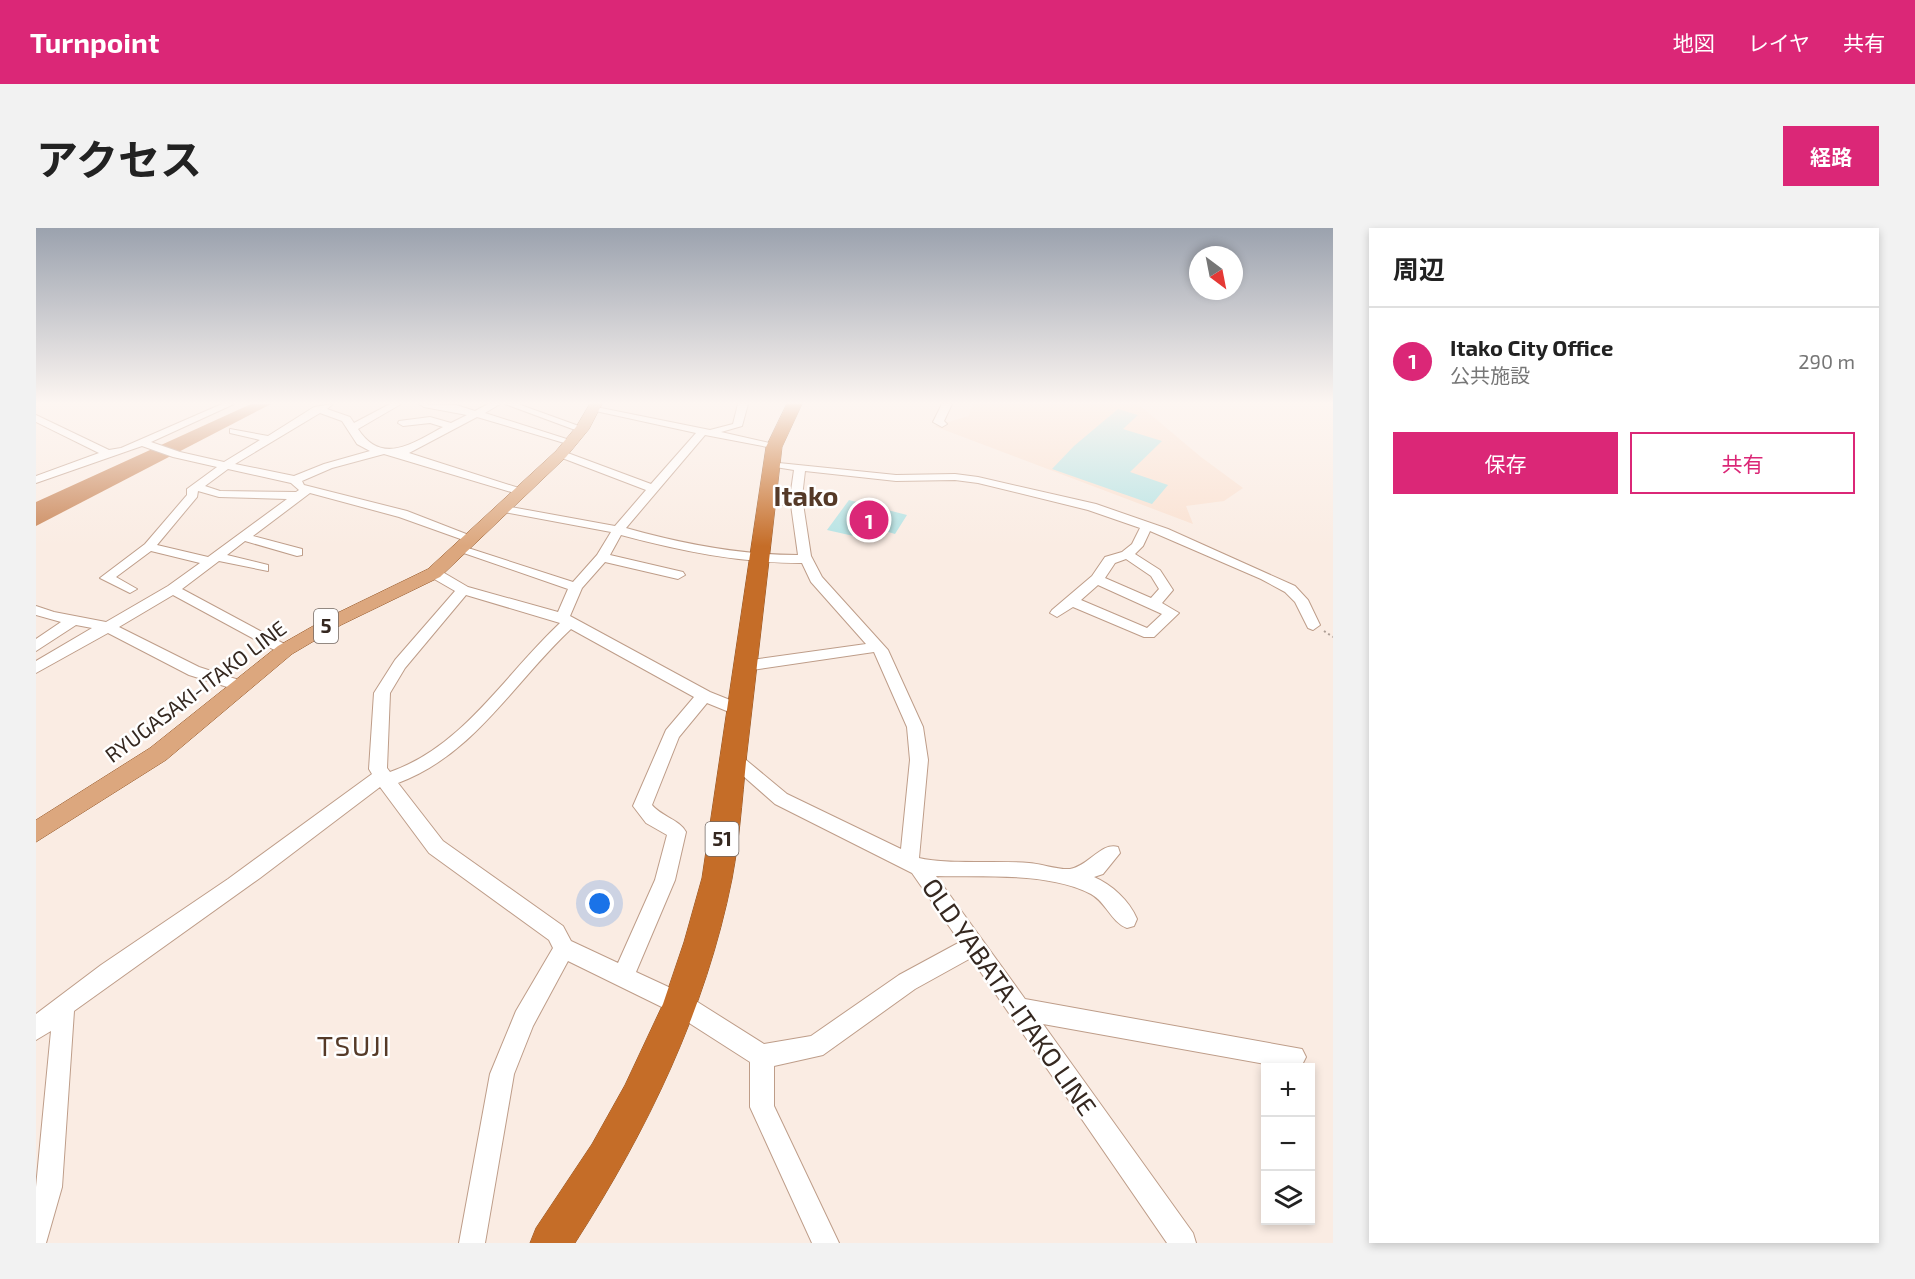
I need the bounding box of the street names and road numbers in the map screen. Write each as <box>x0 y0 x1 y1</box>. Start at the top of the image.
road number: 5 <box>314 609 338 643</box>
street label: RYUGASAKI-ITAKO LINE <box>100 615 291 767</box>
road number: 51 <box>706 822 738 856</box>
street label: OLD YABATA-ITAKO LINE <box>917 872 1104 1121</box>

